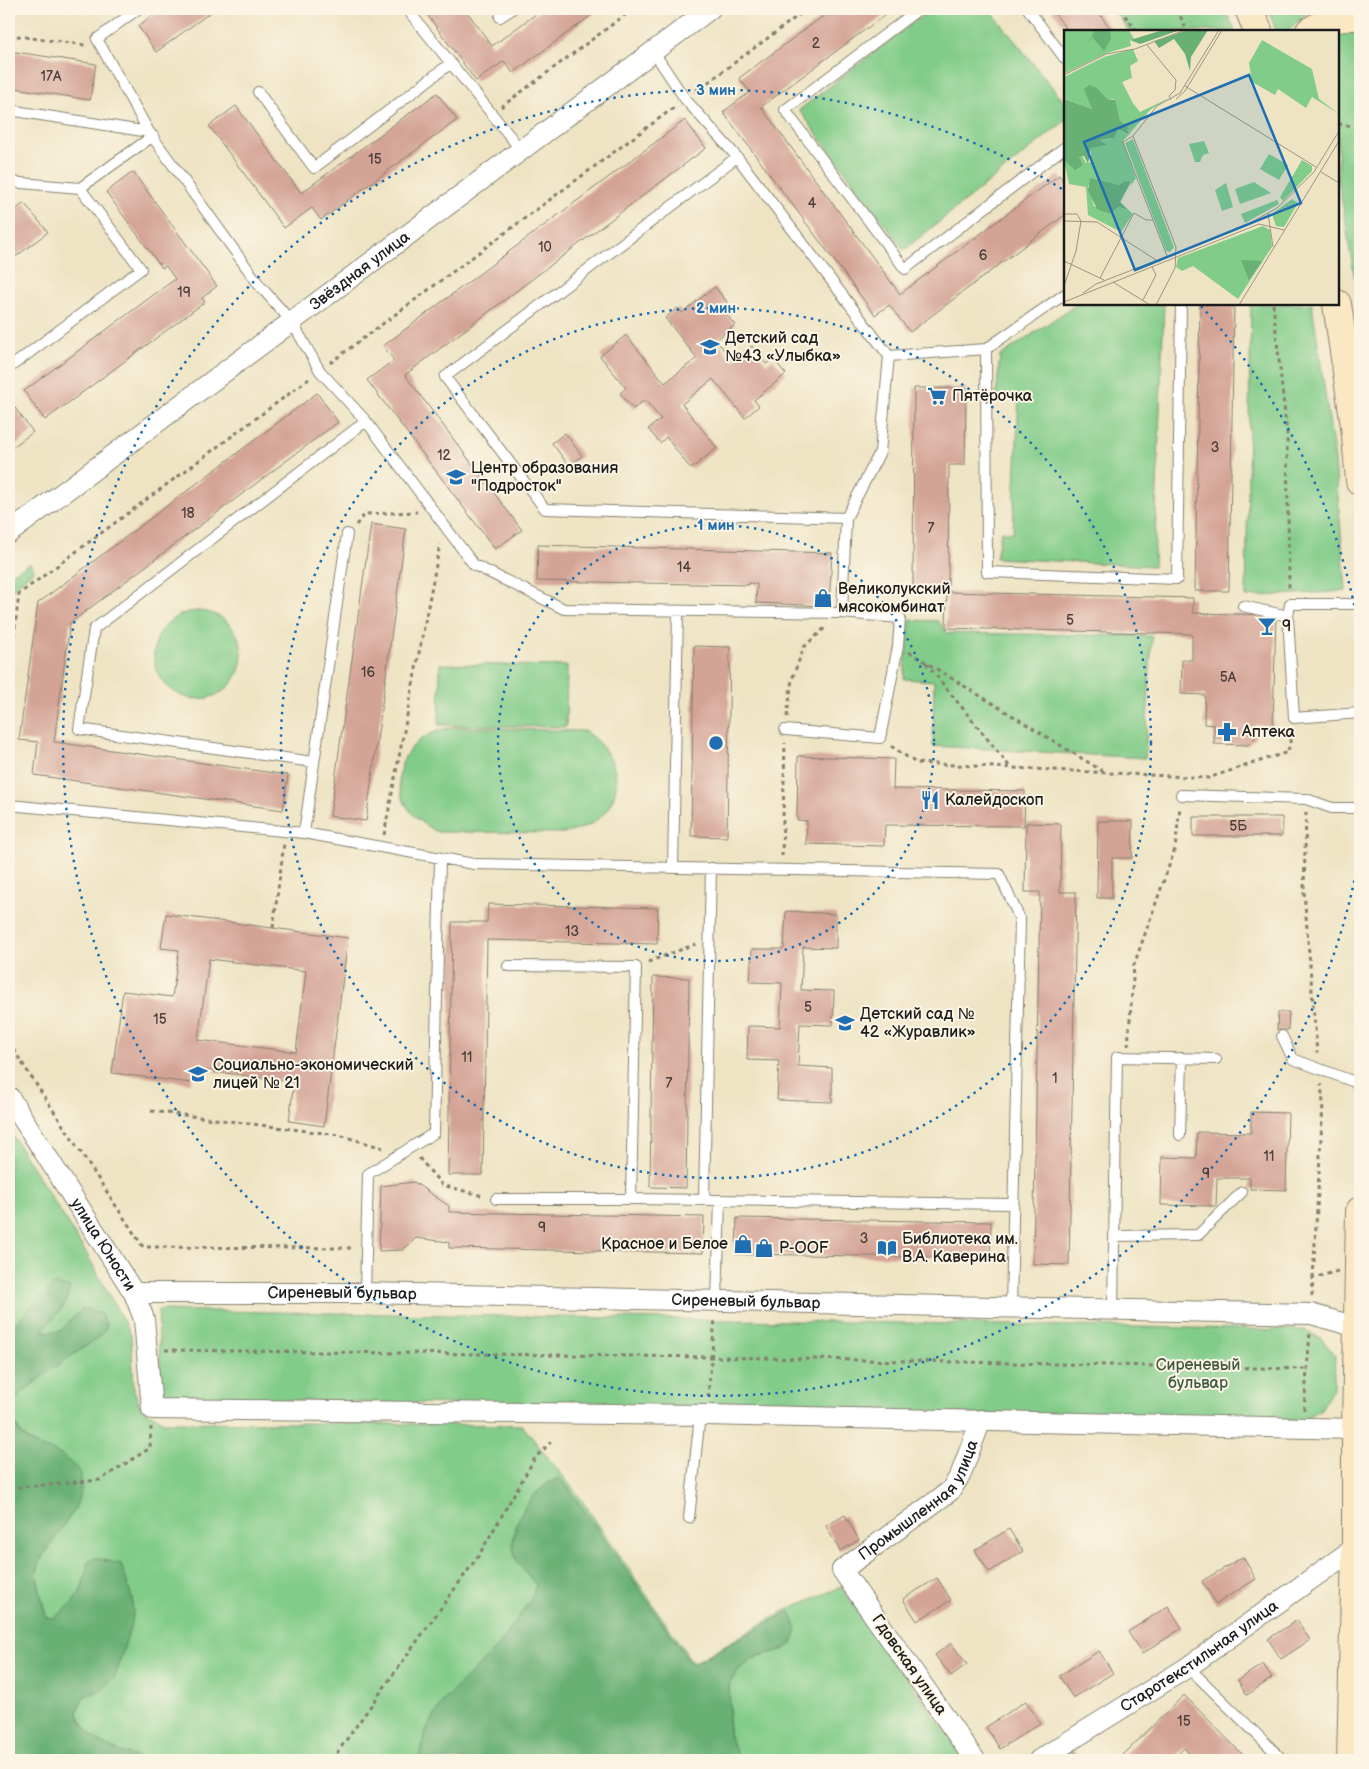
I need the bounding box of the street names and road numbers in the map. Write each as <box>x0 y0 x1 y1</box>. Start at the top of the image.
street label: Звёздная улица <box>306 227 414 314</box>
street label: улица Юности <box>67 1195 140 1294</box>
street label: Сиреневый бульвар <box>267 1284 417 1304</box>
street label: Сиреневый бульвар <box>671 1290 821 1313</box>
street label: Промышленная улица <box>855 1437 982 1564</box>
street label: Старотекстильная улица <box>1117 1596 1282 1716</box>
street label: Гдовская улица <box>867 1611 951 1719</box>

